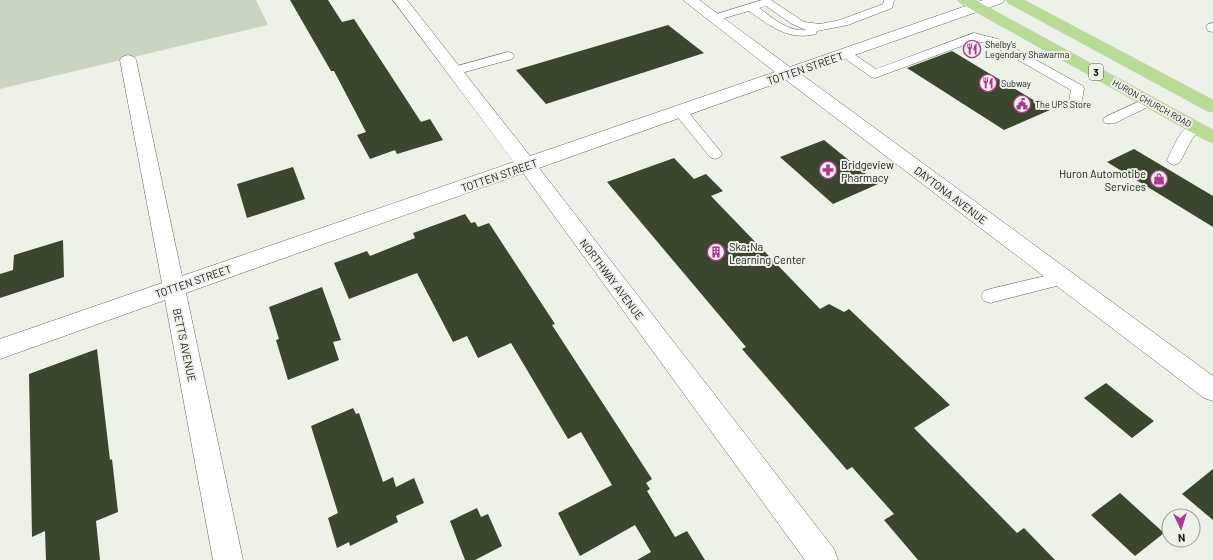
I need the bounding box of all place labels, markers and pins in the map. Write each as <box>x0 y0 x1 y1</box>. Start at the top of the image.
restaurant icon: Shelby's Legendary Shawarma <box>962 39 982 59</box>
place label: Shelby's Legendary Shawarma <box>985 39 1069 60</box>
restaurant icon: Subway <box>978 73 998 93</box>
place label: Subway <box>1001 78 1031 89</box>
public building icon: The UPS Store <box>1012 94 1032 114</box>
place label: The UPS Store <box>1035 99 1091 110</box>
place label: Bridgeview Pharmacy <box>841 158 894 184</box>
pharmacy icon: Bridgeview Pharmacy <box>818 160 838 180</box>
place label: Huron Automotibe Services <box>1059 167 1146 193</box>
shop icon: Huron Automotibe Services <box>1149 169 1169 189</box>
place label: Ska:Na Learning Center <box>729 240 806 266</box>
building icon: Ska:Na Learning Center <box>706 242 726 262</box>

